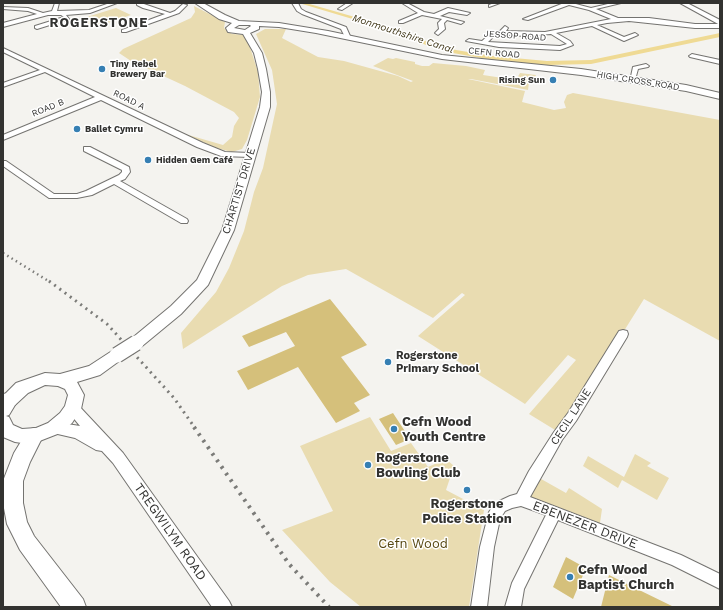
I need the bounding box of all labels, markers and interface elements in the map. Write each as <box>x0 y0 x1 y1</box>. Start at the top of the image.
water label: Monmouthshire Canal <box>351 12 455 56</box>
district label: ROGERSTONE <box>50 15 148 31</box>
street label: JESSOP ROAD <box>483 28 547 44</box>
street label: CEFN ROAD <box>468 45 520 61</box>
place label: Tiny Rebel Brewery Bar <box>110 59 165 80</box>
marker: Tiny Rebel Brewery Bar <box>97 64 107 74</box>
street label: HIGH CROSS ROAD <box>596 69 680 93</box>
place label: Rising Sun <box>499 75 545 85</box>
marker: Rising Sun <box>548 75 558 85</box>
street label: ROAD A <box>111 88 147 112</box>
street label: ROAD B <box>30 97 66 119</box>
marker: Ballet Cymru <box>72 124 82 134</box>
place label: Ballet Cymru <box>85 124 143 134</box>
street label: CHARTIST DRIVE <box>220 146 258 236</box>
marker: Hidden Gem Café <box>143 155 153 165</box>
place label: Hidden Gem Café <box>156 155 233 165</box>
place label: Rogerstone Primary School <box>396 349 479 375</box>
marker: Rogerstone Primary School <box>383 357 393 367</box>
street label: CECIL LANE <box>548 386 594 448</box>
place label: Cefn Wood Youth Centre <box>402 414 486 445</box>
marker: Cefn Wood Youth Centre <box>389 424 399 434</box>
place label: Rogerstone Bowling Club <box>376 450 461 481</box>
marker: Rogerstone Bowling Club <box>363 460 373 470</box>
street label: TREGWILYM ROAD <box>131 480 209 584</box>
marker: Rogerstone Police Station <box>462 485 472 495</box>
place label: Rogerstone Police Station <box>422 496 512 527</box>
street label: EBENEZER DRIVE <box>530 498 640 552</box>
park label: Cefn Wood <box>378 536 448 552</box>
place label: Cefn Wood Baptist Church <box>578 562 674 593</box>
marker: Cefn Wood Baptist Church <box>565 572 575 582</box>

